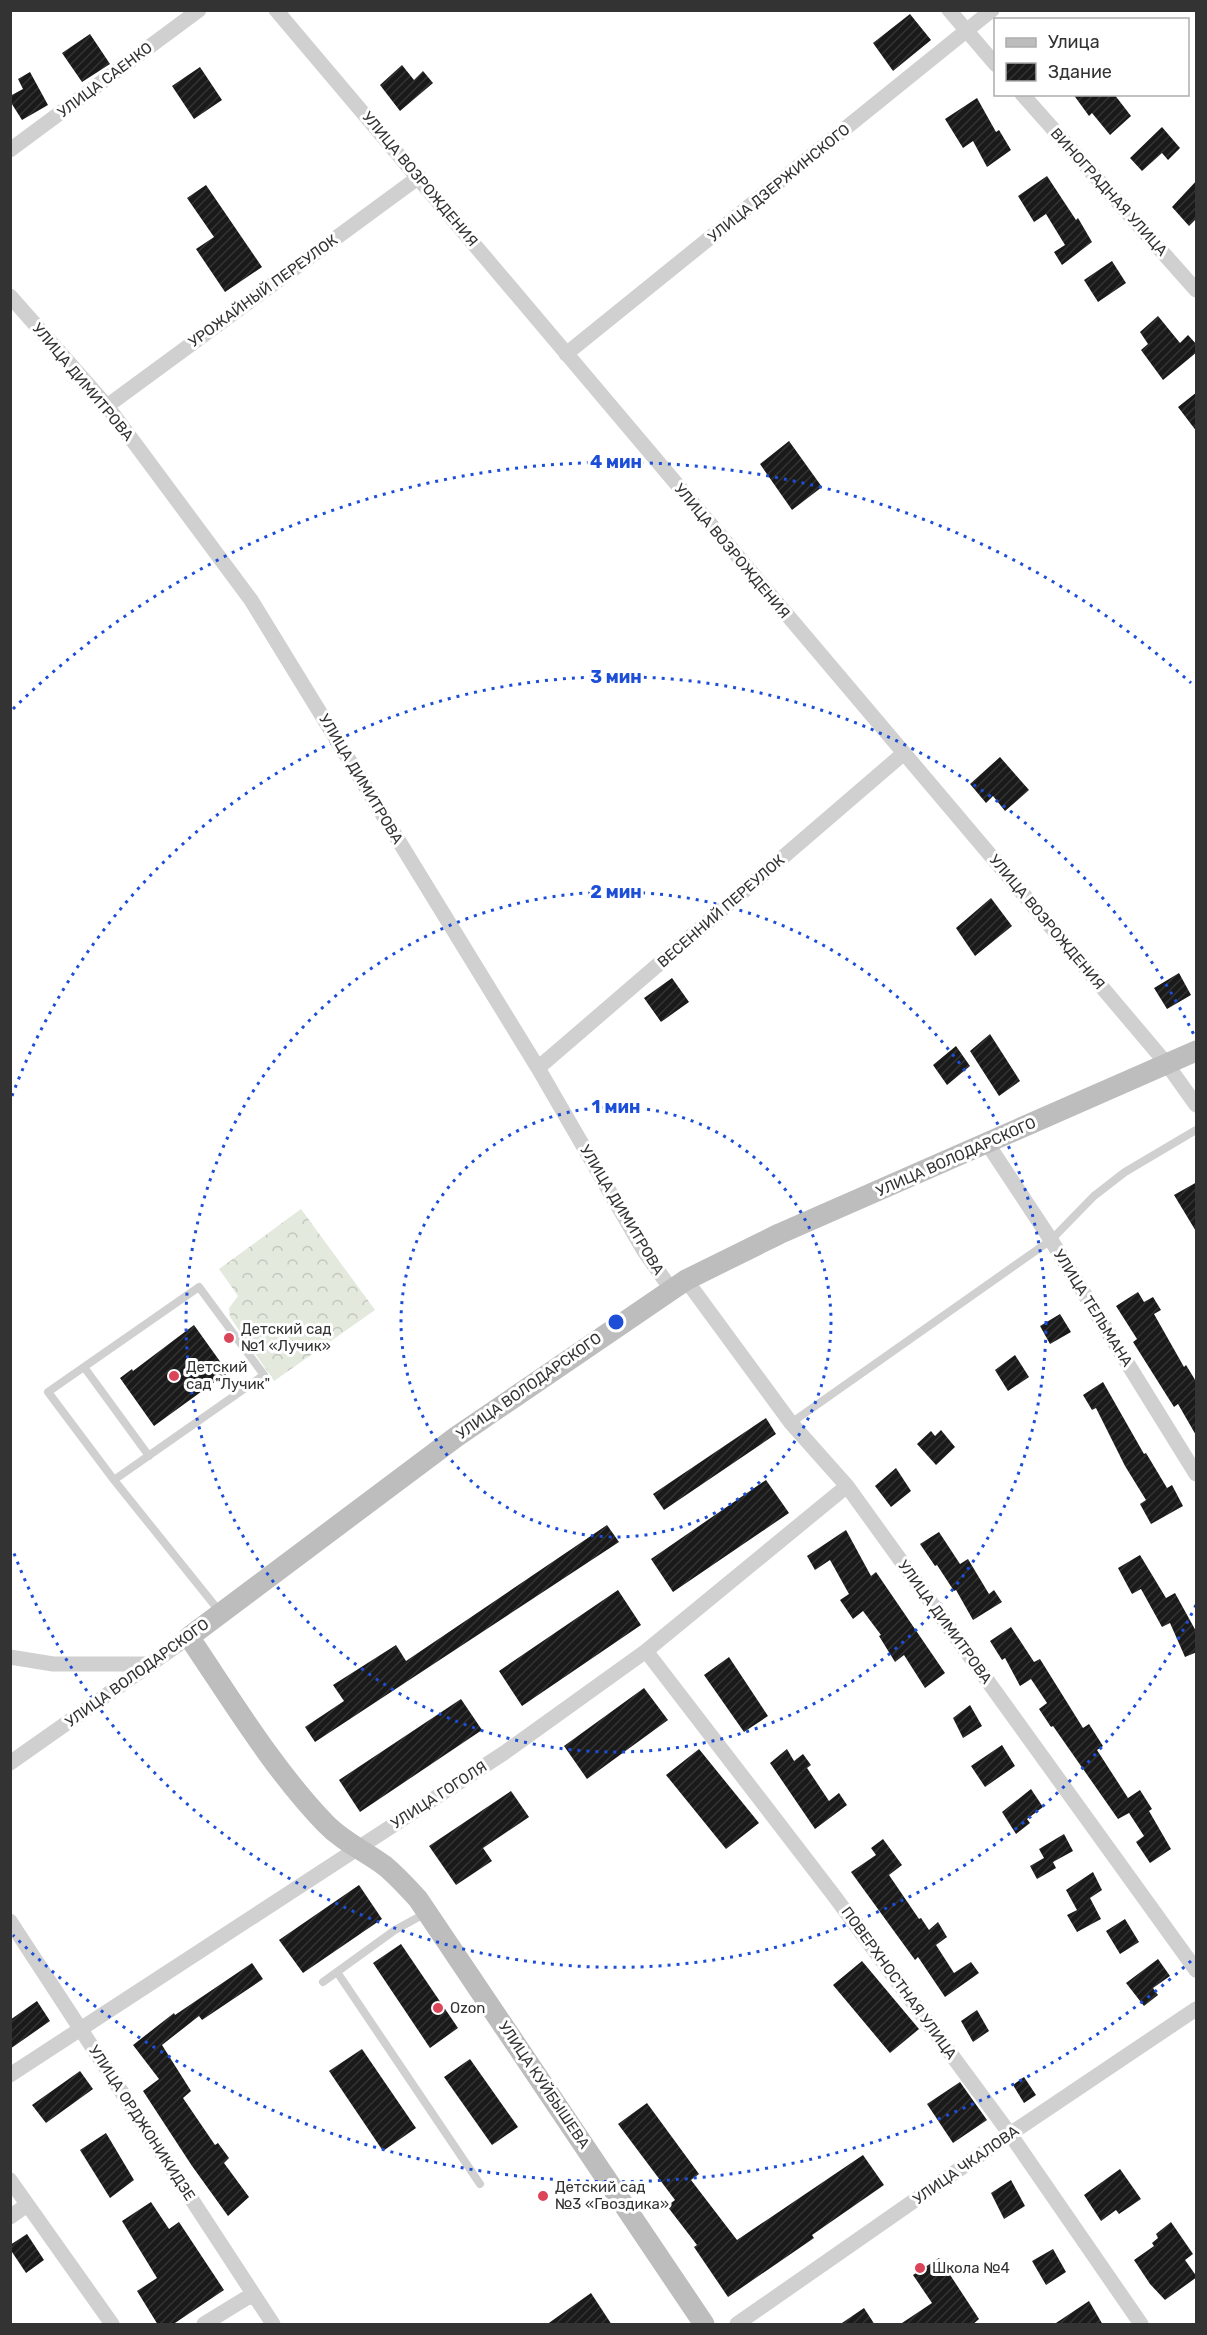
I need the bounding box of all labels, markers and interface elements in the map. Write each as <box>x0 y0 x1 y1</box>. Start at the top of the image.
legend <box>994 18 1189 96</box>
text: Улица <box>1048 31 1100 53</box>
street label: УЛИЦА САЕНКО <box>54 39 156 121</box>
text: Здание <box>1048 61 1112 83</box>
street label: УЛИЦА ВОЗРОЖДЕНИЯ <box>358 108 482 250</box>
street label: УЛИЦА ДЗЕРЖИНСКОГО <box>704 120 854 246</box>
street label: ВИНОГРАДНАЯ УЛИЦА <box>1047 124 1171 260</box>
street label: УРОЖАЙНЫЙ ПЕРЕУЛОК <box>185 231 341 351</box>
street label: УЛИЦА ДИМИТРОВА <box>28 319 138 445</box>
text: 4 мин <box>590 451 642 473</box>
street label: УЛИЦА ВОЗРОЖДЕНИЯ <box>670 480 794 622</box>
text: 3 мин <box>590 666 642 688</box>
street label: УЛИЦА ДИМИТРОВА <box>315 711 407 847</box>
street label: ВЕСЕННИЙ ПЕРЕУЛОК <box>654 851 789 971</box>
street label: УЛИЦА ВОЗРОЖДЕНИЯ <box>985 851 1109 993</box>
text: 2 мин <box>590 881 642 903</box>
text: 1 мин <box>592 1096 640 1118</box>
street label: УЛИЦА ВОЛОДАРСКОГО <box>873 1114 1039 1200</box>
street label: УЛИЦА ДИМИТРОВА <box>576 1142 668 1278</box>
street label: УЛИЦА ТЕЛЬМАНА <box>1050 1246 1136 1370</box>
centre of rings <box>606 1312 626 1332</box>
place label: Детский сад №1 «Лучик» <box>241 1320 332 1355</box>
street label: УЛИЦА ВОЛОДАРСКОГО <box>453 1329 605 1443</box>
marker: Детский сад №1 «Лучик» <box>222 1331 236 1345</box>
place label: Детский сад "Лучик" <box>186 1358 270 1393</box>
marker: Детский сад "Лучик" <box>167 1369 181 1383</box>
street label: УЛИЦА ДИМИТРОВА <box>894 1557 996 1687</box>
street label: УЛИЦА ВОЛОДАРСКОГО <box>62 1615 212 1731</box>
street label: УЛИЦА ГОГОЛЯ <box>388 1757 490 1833</box>
street label: ПОВЕРХНОСТНАЯ УЛИЦА <box>838 1903 960 2063</box>
place label: Ozon <box>450 1999 485 2017</box>
marker: Ozon <box>431 2001 445 2015</box>
street label: УЛИЦА КУЙБЫШЕВА <box>495 2018 593 2152</box>
street label: УЛИЦА ОРДЖОНИКИДЗЕ <box>85 2042 199 2204</box>
street label: УЛИЦА ЧКАЛОВА <box>910 2122 1022 2208</box>
place label: Детский сад №3 «Гвоздика» <box>555 2178 669 2213</box>
marker: Детский сад №3 «Гвоздика» <box>536 2189 550 2203</box>
place label: Школа №4 <box>932 2259 1010 2277</box>
marker: Школа №4 <box>913 2261 927 2275</box>

